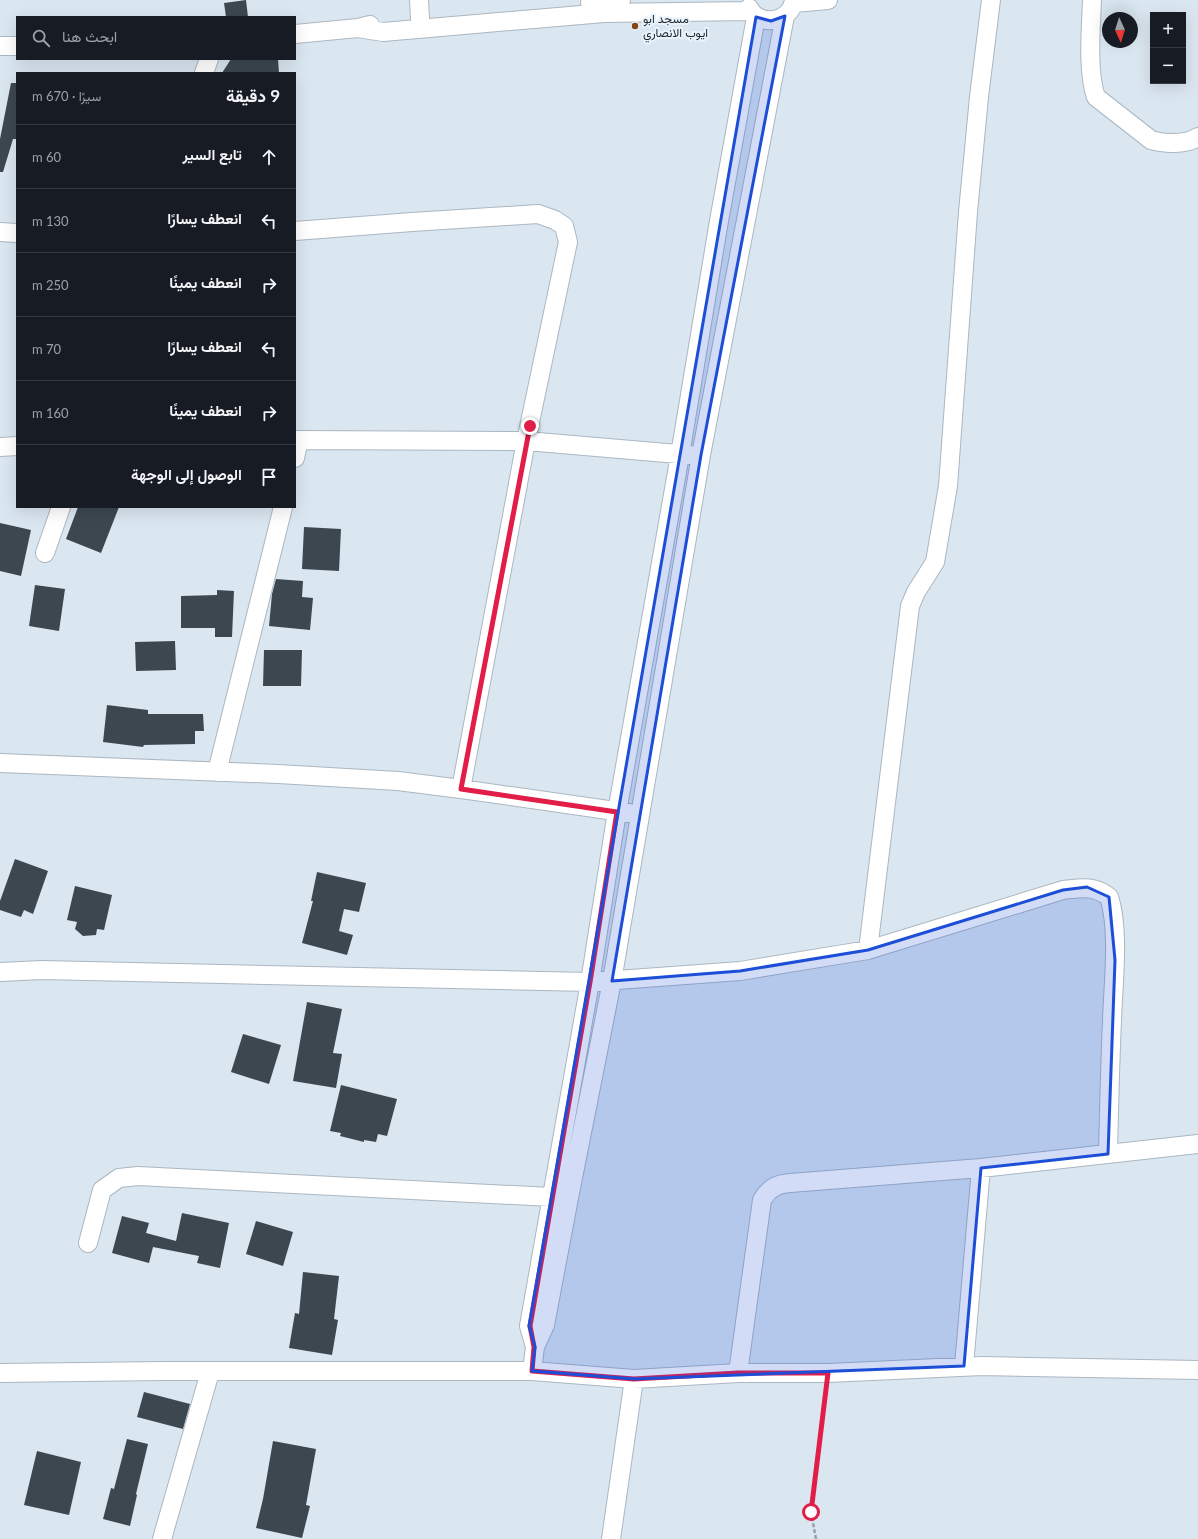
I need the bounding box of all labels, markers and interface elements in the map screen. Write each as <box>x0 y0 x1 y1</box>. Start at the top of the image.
place label: مسجد ابو ايوب الانصاري <box>643 11 708 43</box>
north arrow <box>1102 12 1138 48</box>
map controls <box>1150 12 1186 84</box>
button: + <box>1150 12 1186 48</box>
search box <box>16 16 296 60</box>
marker: مسجد ابو ايوب الانصاري <box>630 21 640 31</box>
icon: search <box>30 27 52 49</box>
text: ابحث هنا <box>62 27 117 45</box>
button: − <box>1150 48 1186 84</box>
text: 9 دقيقة <box>226 85 280 106</box>
text: سيرًا · 670 m <box>32 88 101 104</box>
text: تابع السير <box>182 145 242 163</box>
icon: ahead <box>258 146 280 168</box>
text: 60 m <box>32 149 61 165</box>
text: انعطف يسارًا <box>167 209 242 227</box>
icon: left <box>258 210 280 232</box>
text: 130 m <box>32 213 69 229</box>
text: انعطف يمينًا <box>169 273 242 291</box>
icon: right <box>258 274 280 296</box>
text: 250 m <box>32 277 69 293</box>
text: انعطف يسارًا <box>167 337 242 355</box>
icon: left <box>258 338 280 360</box>
text: 70 m <box>32 341 61 357</box>
text: انعطف يمينًا <box>169 401 242 419</box>
icon: right <box>258 402 280 424</box>
text: 160 m <box>32 405 69 421</box>
route end <box>521 417 539 435</box>
text: الوصول إلى الوجهة <box>131 465 242 483</box>
icon: arrive <box>258 466 280 488</box>
route start <box>802 1503 820 1521</box>

